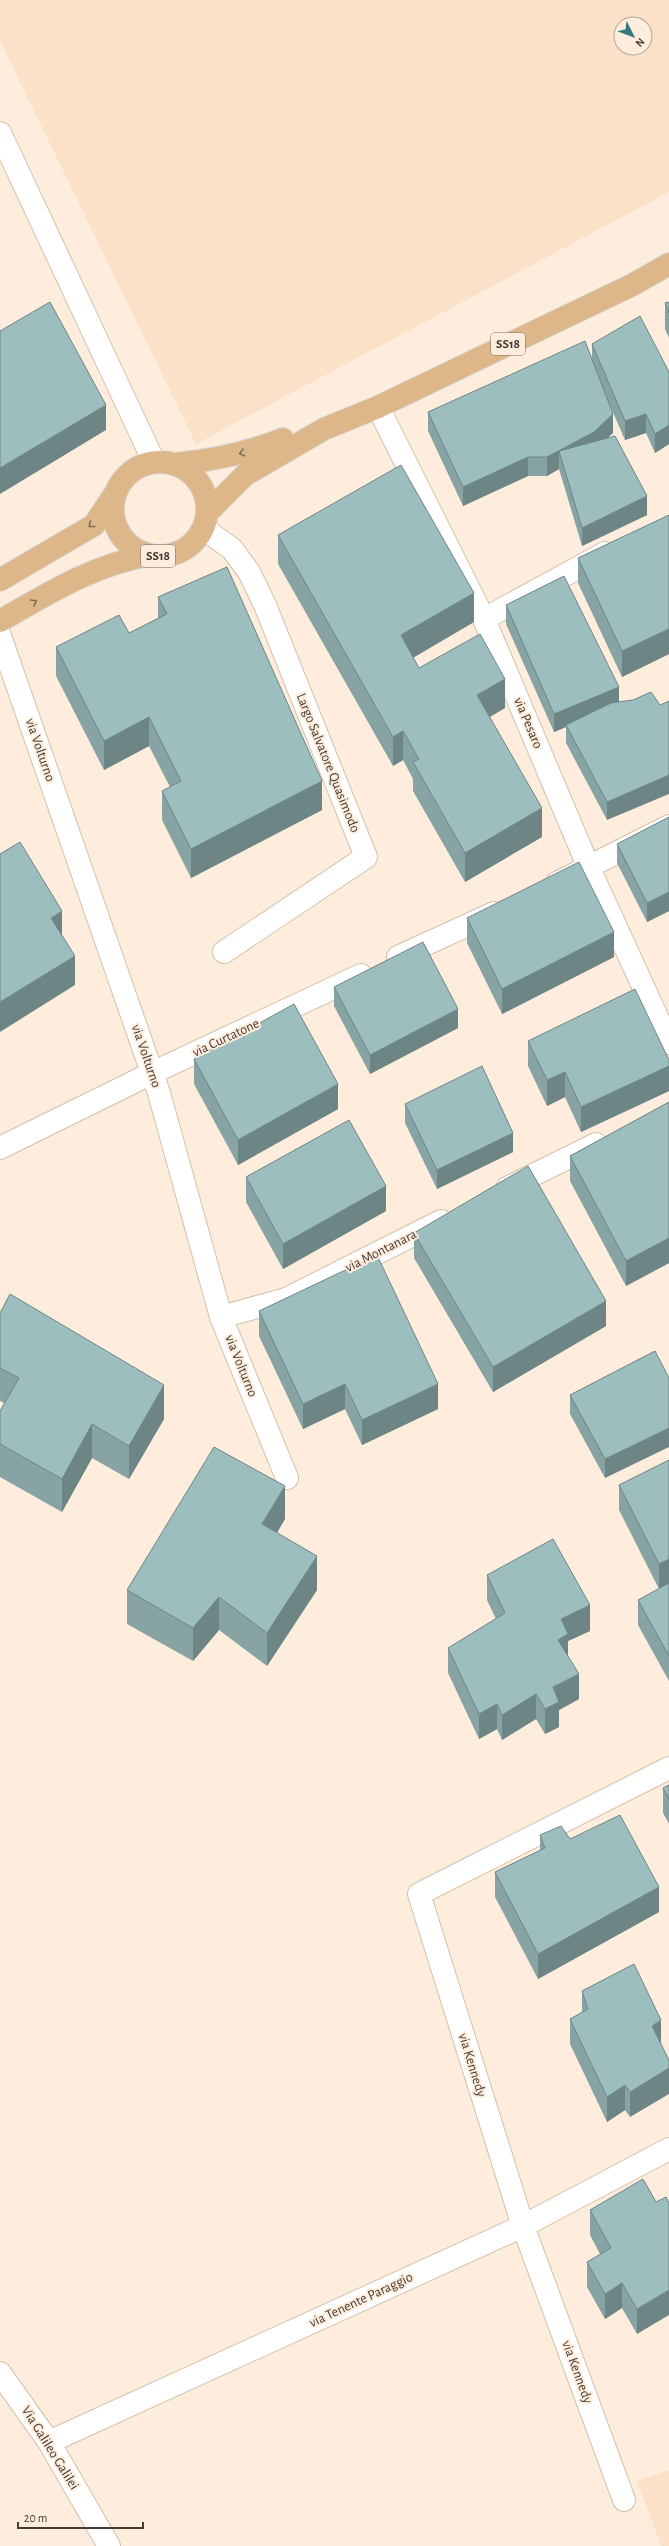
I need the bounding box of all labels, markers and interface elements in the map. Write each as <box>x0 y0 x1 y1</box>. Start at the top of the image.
north arrow <box>613 16 653 56</box>
text: N <box>633 36 647 49</box>
road number: SS18 <box>491 333 525 355</box>
one-way arrow <box>239 449 245 457</box>
one-way arrow <box>88 521 95 528</box>
road number: SS18 <box>141 545 175 567</box>
one-way arrow <box>30 599 37 606</box>
street label: Largo Salvatore Quasimodo <box>294 691 362 835</box>
street label: via Pesaro <box>511 695 545 751</box>
street label: via Volturno <box>23 717 57 783</box>
street label: via Curtatone <box>190 1016 262 1060</box>
street label: via Volturno <box>129 1023 163 1089</box>
street label: via Montanara <box>343 1227 419 1275</box>
street label: via Volturno <box>222 1333 260 1399</box>
street label: via Kennedy <box>456 2031 488 2099</box>
street label: via Tenente Paraggio <box>307 2270 415 2330</box>
street label: via Kennedy <box>559 2339 595 2405</box>
street label: Via Galileo Galilei <box>19 2404 81 2492</box>
scale bar <box>18 2504 143 2530</box>
text: 20 m <box>24 2512 47 2524</box>

